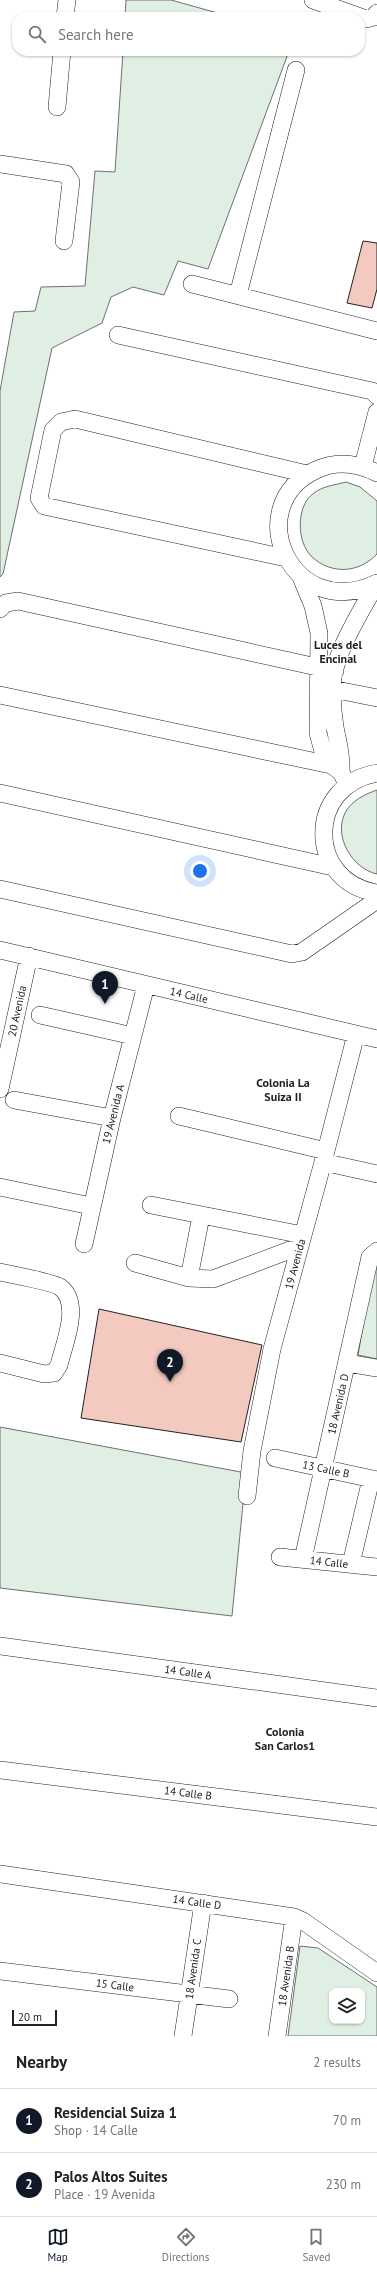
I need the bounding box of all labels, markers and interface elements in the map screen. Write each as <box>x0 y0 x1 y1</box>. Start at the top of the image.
search box <box>12 12 365 56</box>
icon: search <box>26 23 48 45</box>
text: Search here <box>58 25 134 44</box>
district label: Luces del Encinal <box>314 637 362 666</box>
your location <box>190 861 210 881</box>
pin: 1 <box>92 971 118 1004</box>
street label: 20 Avenida <box>5 984 29 1038</box>
street label: 14 Calle <box>169 984 210 1006</box>
district label: Colonia La Suiza II <box>256 1075 310 1104</box>
street label: 19 Avenida A <box>99 1082 127 1145</box>
street label: 19 Avenida <box>282 1237 308 1291</box>
pin: 2 <box>157 1349 183 1382</box>
street label: 18 Avenida D <box>324 1372 352 1436</box>
street label: 13 Calle B <box>301 1457 351 1481</box>
street label: 14 Calle <box>309 1553 349 1571</box>
street label: 14 Calle A <box>163 1662 213 1682</box>
district label: Colonia San Carlos1 <box>255 1724 315 1753</box>
street label: 14 Calle B <box>163 1783 213 1803</box>
street label: 14 Calle D <box>172 1892 222 1912</box>
street label: 18 Avenida C <box>182 1938 204 2000</box>
street label: 18 Avenida B <box>275 1945 297 2007</box>
street label: 15 Calle <box>95 1976 135 1994</box>
map controls <box>329 1988 365 2024</box>
button: layers <box>329 1988 365 2024</box>
scale bar <box>12 2008 57 2027</box>
text: 20 m <box>18 2010 42 2024</box>
text: Nearby <box>16 2051 67 2073</box>
text: 2 results <box>313 2054 361 2071</box>
text: Residencial Suiza 1 <box>54 2103 177 2122</box>
text: 1 <box>25 2112 33 2129</box>
text: 70 m <box>333 2112 361 2129</box>
text: Shop · 14 Calle <box>54 2122 138 2139</box>
text: Palos Altos Suites <box>54 2167 168 2186</box>
text: 2 <box>25 2176 33 2193</box>
text: 230 m <box>326 2176 361 2193</box>
text: Place · 19 Avenida <box>54 2186 155 2203</box>
tab: Map <box>47 2226 69 2264</box>
tab: Directions <box>162 2226 209 2264</box>
tab: Saved <box>302 2226 330 2264</box>

